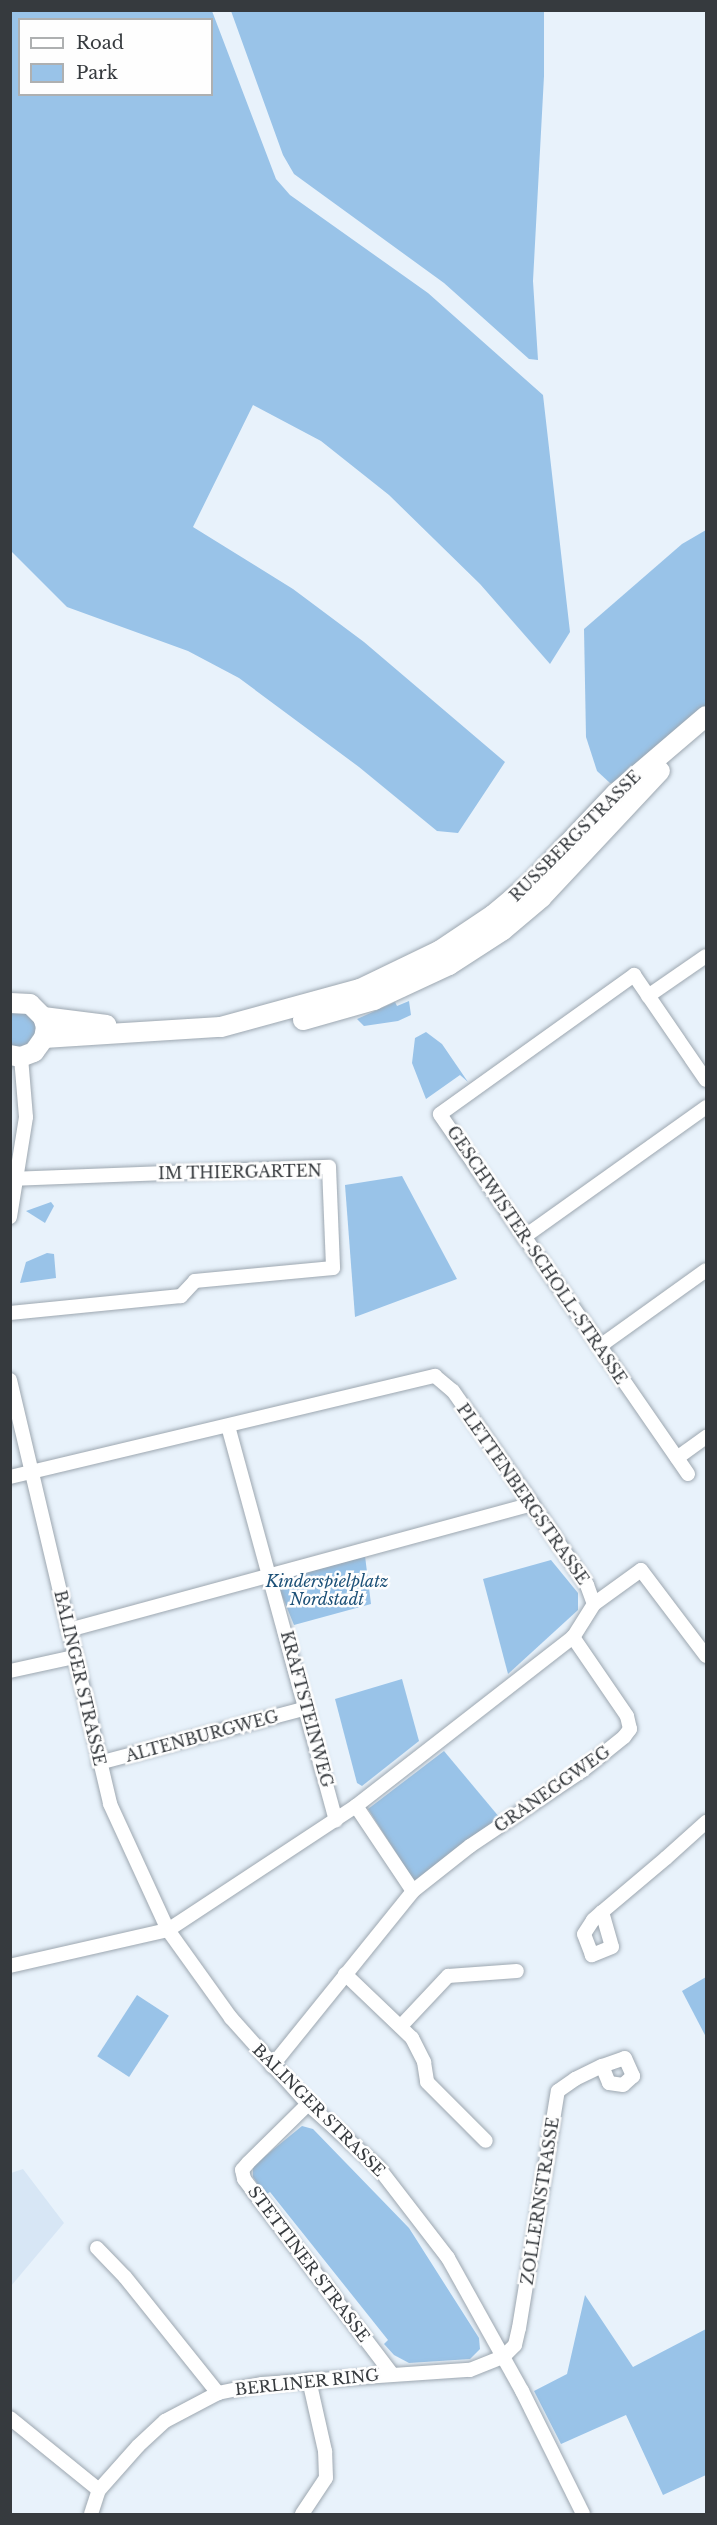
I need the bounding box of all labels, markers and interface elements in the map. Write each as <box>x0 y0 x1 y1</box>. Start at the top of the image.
legend <box>18 18 213 96</box>
text: Road <box>76 32 124 54</box>
text: Park <box>76 62 118 84</box>
street label: RUSSBERGSTRASSE <box>506 767 644 905</box>
street label: GESCHWISTER-SCHOLL-STRASSE <box>443 1122 631 1388</box>
street label: IM THIERGARTEN <box>158 1161 322 1183</box>
street label: PLETTENBERGSTRASSE <box>453 1400 593 1588</box>
park label: Kinderspielplatz Nordstadt <box>266 1571 388 1609</box>
street label: BALINGER STRASSE <box>50 1588 110 1768</box>
street label: KRAFTSTEINWEG <box>277 1629 337 1789</box>
street label: ALTENBURGWEG <box>124 1706 280 1766</box>
street label: GRANEGGWEG <box>490 1742 614 1836</box>
street label: BALINGER STRASSE <box>249 2040 389 2180</box>
street label: ZOLLERNSTRASSE <box>517 2116 563 2286</box>
street label: STETTINER STRASSE <box>244 2182 374 2346</box>
street label: BERLINER RING <box>234 2365 380 2399</box>

